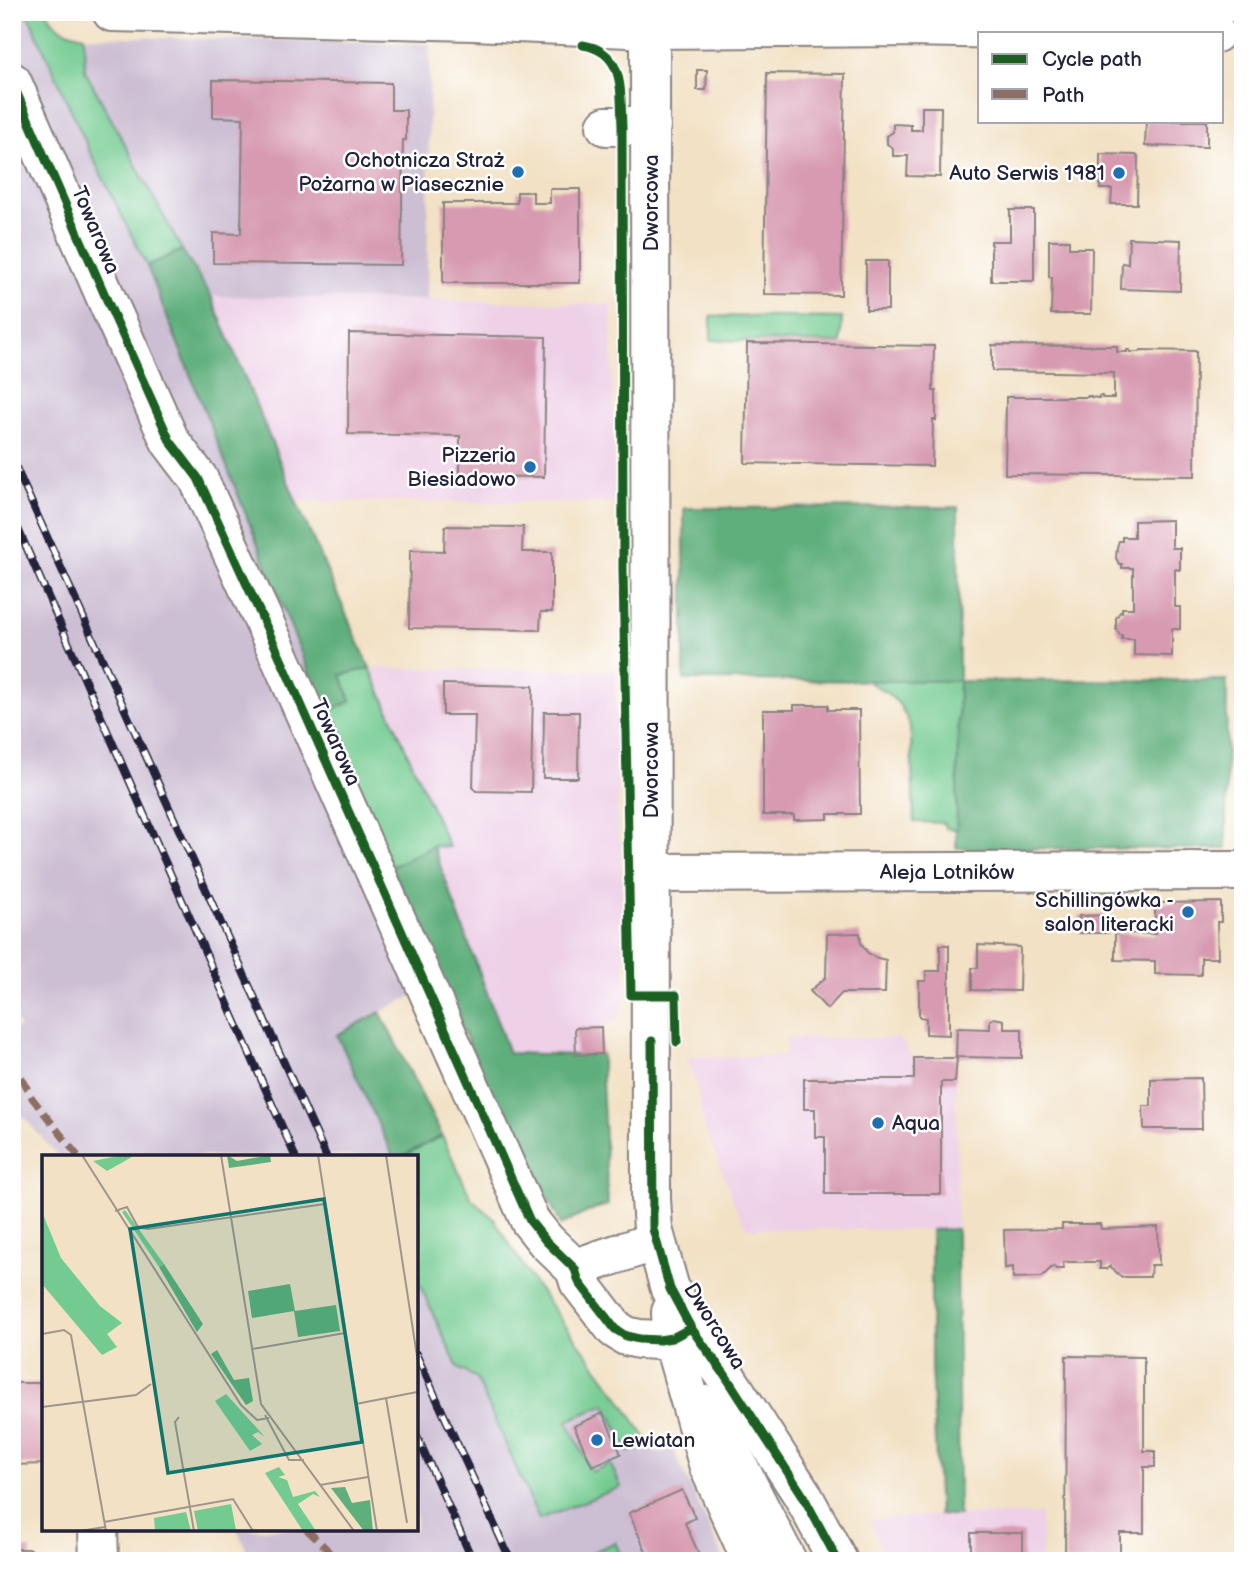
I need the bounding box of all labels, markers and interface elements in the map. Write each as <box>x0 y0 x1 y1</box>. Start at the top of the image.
legend <box>978 32 1224 122</box>
text: Cycle path <box>1042 47 1142 72</box>
text: Path <box>1042 83 1084 108</box>
place label: Ochotnicza Straż Pożarna w Piasecznie <box>298 148 505 197</box>
street label: Dworcowa <box>639 154 664 252</box>
place label: Auto Serwis 1981 <box>949 161 1105 186</box>
marker: Ochotnicza Straż Pożarna w Piasecznie <box>510 164 526 180</box>
marker: Auto Serwis 1981 <box>1111 165 1127 181</box>
street label: Towarowa <box>66 183 125 278</box>
place label: Pizzeria Biesiadowo <box>407 443 516 492</box>
marker: Pizzeria Biesiadowo <box>522 459 538 475</box>
street label: Towarowa <box>305 695 366 790</box>
street label: Dworcowa <box>639 721 664 819</box>
street label: Aleja Lotników <box>880 860 1014 885</box>
place label: Schillingówka - salon literacki <box>1035 888 1174 937</box>
marker: Schillingówka - salon literacki <box>1180 904 1196 920</box>
place label: Aqua <box>892 1111 940 1136</box>
marker: Aqua <box>870 1115 886 1131</box>
inset map <box>42 1155 418 1531</box>
street label: Dworcowa <box>678 1278 751 1374</box>
place label: Lewiatan <box>611 1428 695 1453</box>
marker: Lewiatan <box>589 1432 605 1448</box>

